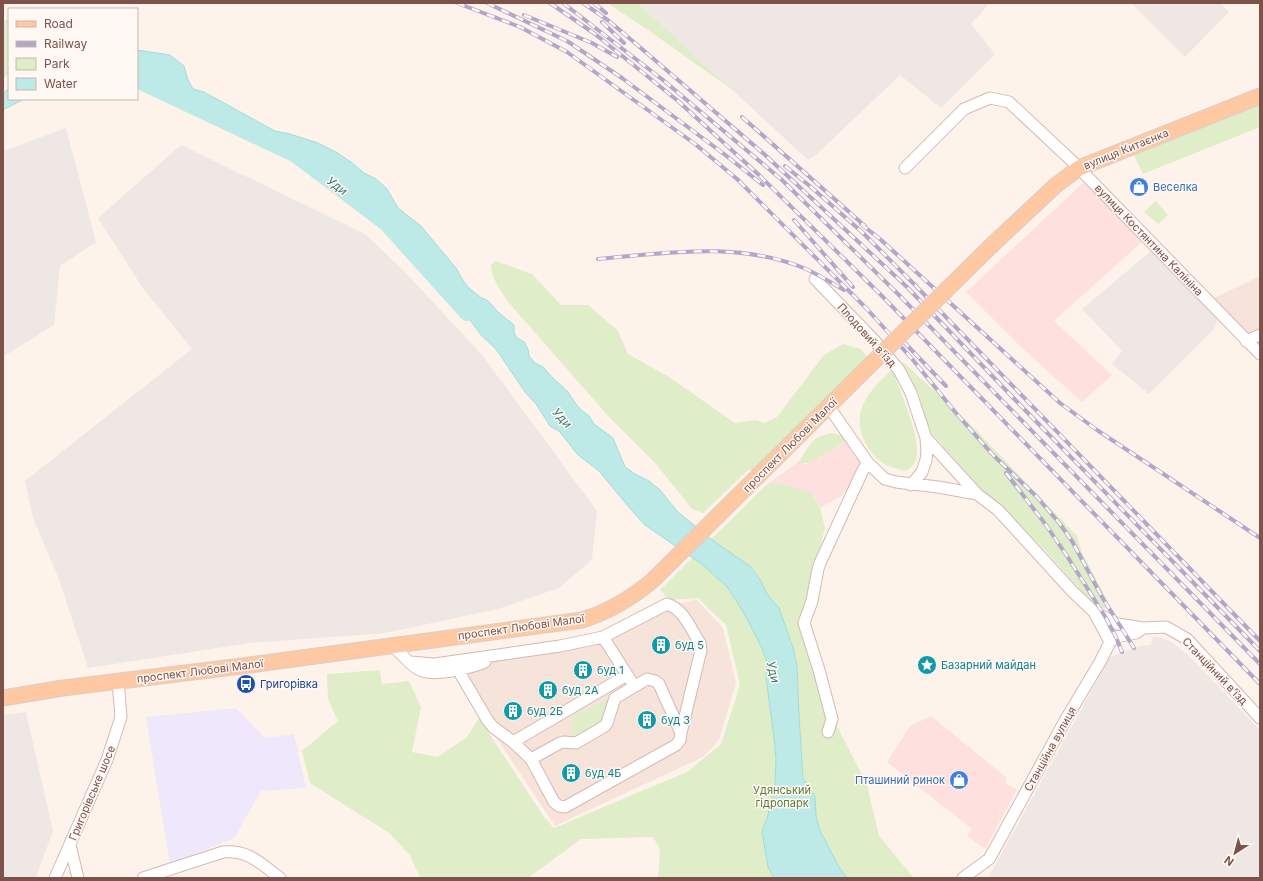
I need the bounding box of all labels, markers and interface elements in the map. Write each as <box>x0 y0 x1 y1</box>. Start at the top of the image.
legend <box>8 8 138 100</box>
text: Road <box>44 16 73 31</box>
text: Railway <box>44 36 88 51</box>
text: Park <box>44 56 70 71</box>
text: Water <box>44 76 78 91</box>
street label: вулиця Китаєнка <box>1081 126 1171 172</box>
water label: Уди <box>324 173 351 198</box>
shop icon: Веселка <box>1128 176 1150 198</box>
place label: Веселка <box>1153 180 1198 194</box>
street label: вулиця Костянтина Калініна <box>1092 181 1206 299</box>
street label: Плодовий в'їзд <box>835 300 900 370</box>
street label: проспект Любові Малої <box>740 394 841 495</box>
water label: Уди <box>549 404 575 431</box>
street label: проспект Любові Малої <box>457 611 586 643</box>
building icon: буд 5 <box>650 634 672 656</box>
street label: Станційний в’їзд <box>1179 634 1251 708</box>
place label: буд 5 <box>675 638 704 652</box>
place icon: Базарний майдан <box>916 654 938 676</box>
street label: проспект Любові Малої <box>136 656 265 686</box>
place label: Базарний майдан <box>941 658 1036 672</box>
building icon: буд 1 <box>572 659 594 681</box>
water label: Уди <box>764 659 783 684</box>
place label: буд 1 <box>597 663 624 677</box>
bus stop icon: Григорівка <box>235 673 257 695</box>
place label: Григорівка <box>260 677 318 691</box>
building icon: буд 2А <box>537 679 559 701</box>
place label: буд 2А <box>562 683 599 697</box>
building icon: буд 2Б <box>502 700 524 722</box>
place label: буд 2Б <box>527 704 563 718</box>
street label: Станційна вулиця <box>1021 704 1079 794</box>
building icon: буд 3 <box>636 709 658 731</box>
place label: буд 3 <box>661 713 690 727</box>
street label: Григорівське шосе <box>66 743 118 843</box>
building icon: буд 4Б <box>560 762 582 784</box>
place label: буд 4Б <box>585 766 621 780</box>
shop icon: Пташиний ринок <box>948 769 970 791</box>
place label: Пташиний ринок <box>855 773 945 787</box>
park label: Удянський гідропарк <box>753 783 811 810</box>
north arrow <box>1215 833 1255 873</box>
text: N <box>1222 853 1237 869</box>

